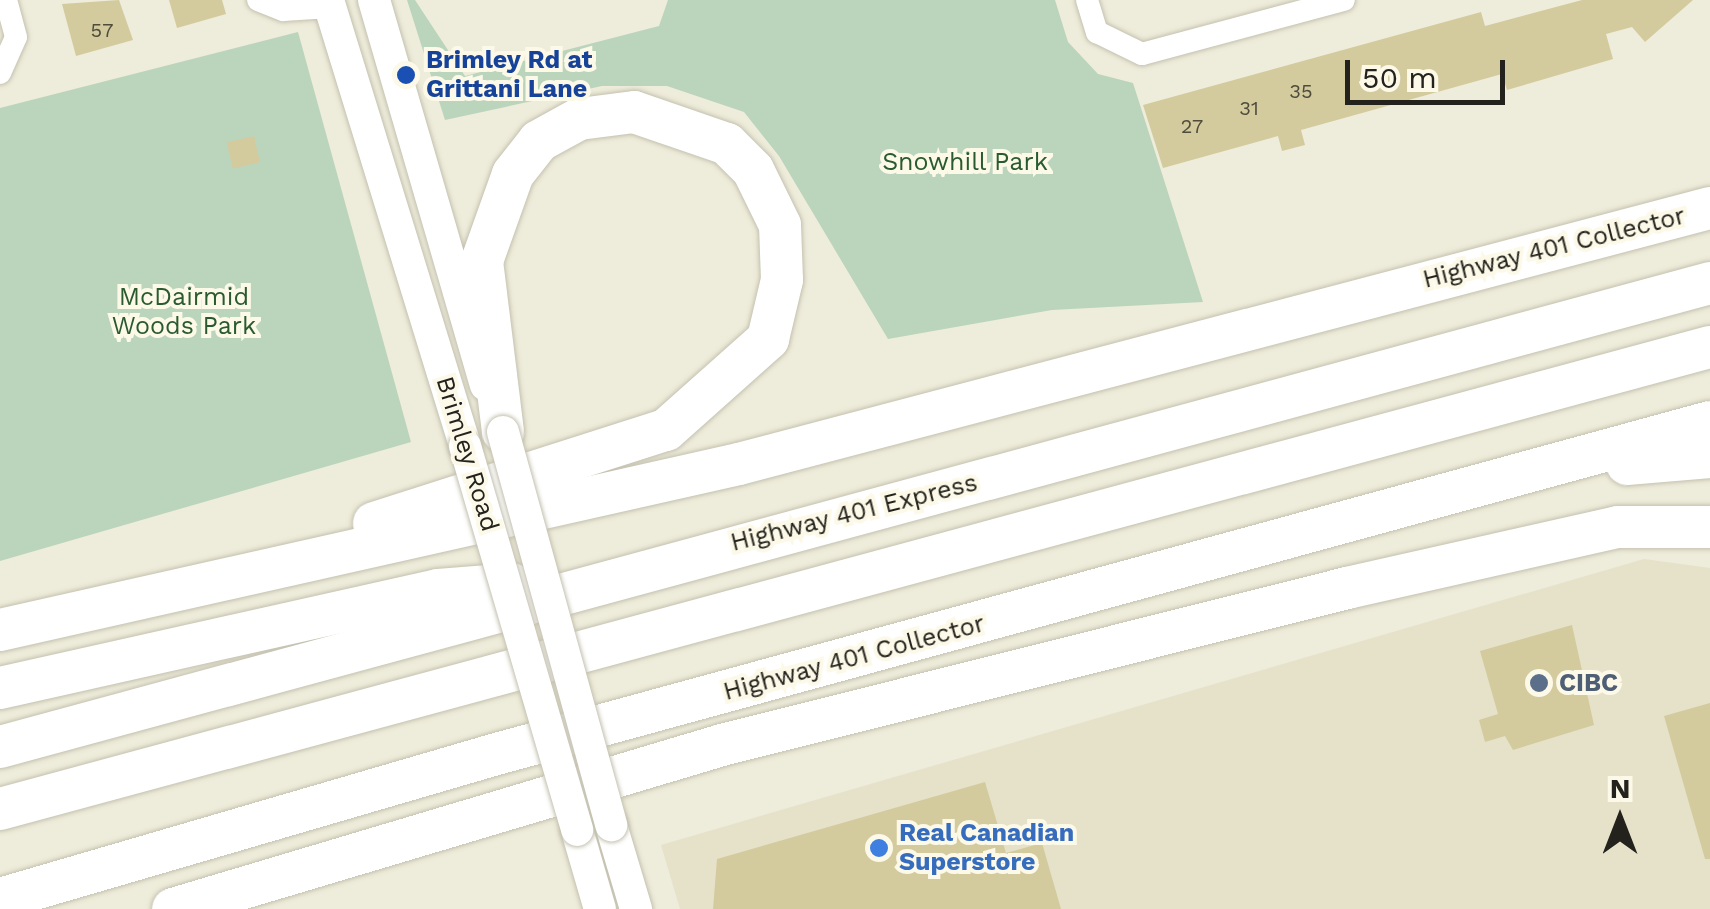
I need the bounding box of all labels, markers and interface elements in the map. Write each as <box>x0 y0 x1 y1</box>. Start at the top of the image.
house number: 57 <box>91 18 113 42</box>
scale bar <box>1350 40 1510 102</box>
place label: Brimley Rd at Grittani Lane <box>426 46 593 105</box>
text: 50 m <box>1362 60 1437 95</box>
marker: Brimley Rd at Grittani Lane <box>395 64 417 86</box>
house number: 35 <box>1289 79 1313 103</box>
house number: 31 <box>1239 96 1259 120</box>
house number: 27 <box>1181 114 1203 138</box>
park label: Snowhill Park <box>882 147 1048 177</box>
street label: Highway 401 Collector <box>1420 201 1688 295</box>
park label: McDairmid Woods Park <box>112 283 256 342</box>
street label: Brimley Road <box>429 373 505 535</box>
street label: Highway 401 Express <box>727 468 981 558</box>
street label: Highway 401 Collector <box>720 609 988 707</box>
place label: CIBC <box>1559 668 1618 698</box>
marker: CIBC <box>1528 672 1550 694</box>
north arrow <box>1570 769 1670 869</box>
text: N <box>1610 772 1630 805</box>
place label: Real Canadian Superstore <box>899 819 1075 878</box>
marker: Real Canadian Superstore <box>868 837 890 859</box>

